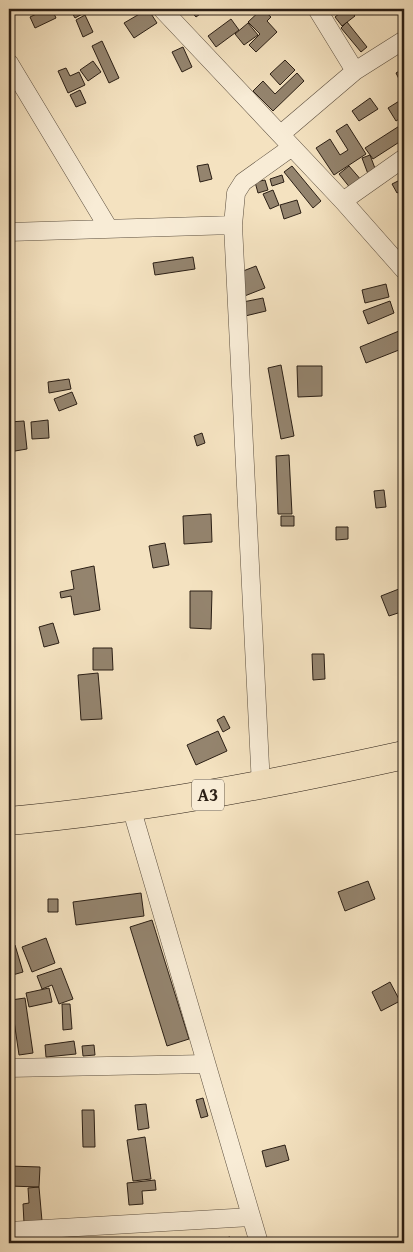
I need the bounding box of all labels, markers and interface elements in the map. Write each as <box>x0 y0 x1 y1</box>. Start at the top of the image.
road number: A3 <box>192 780 224 810</box>

